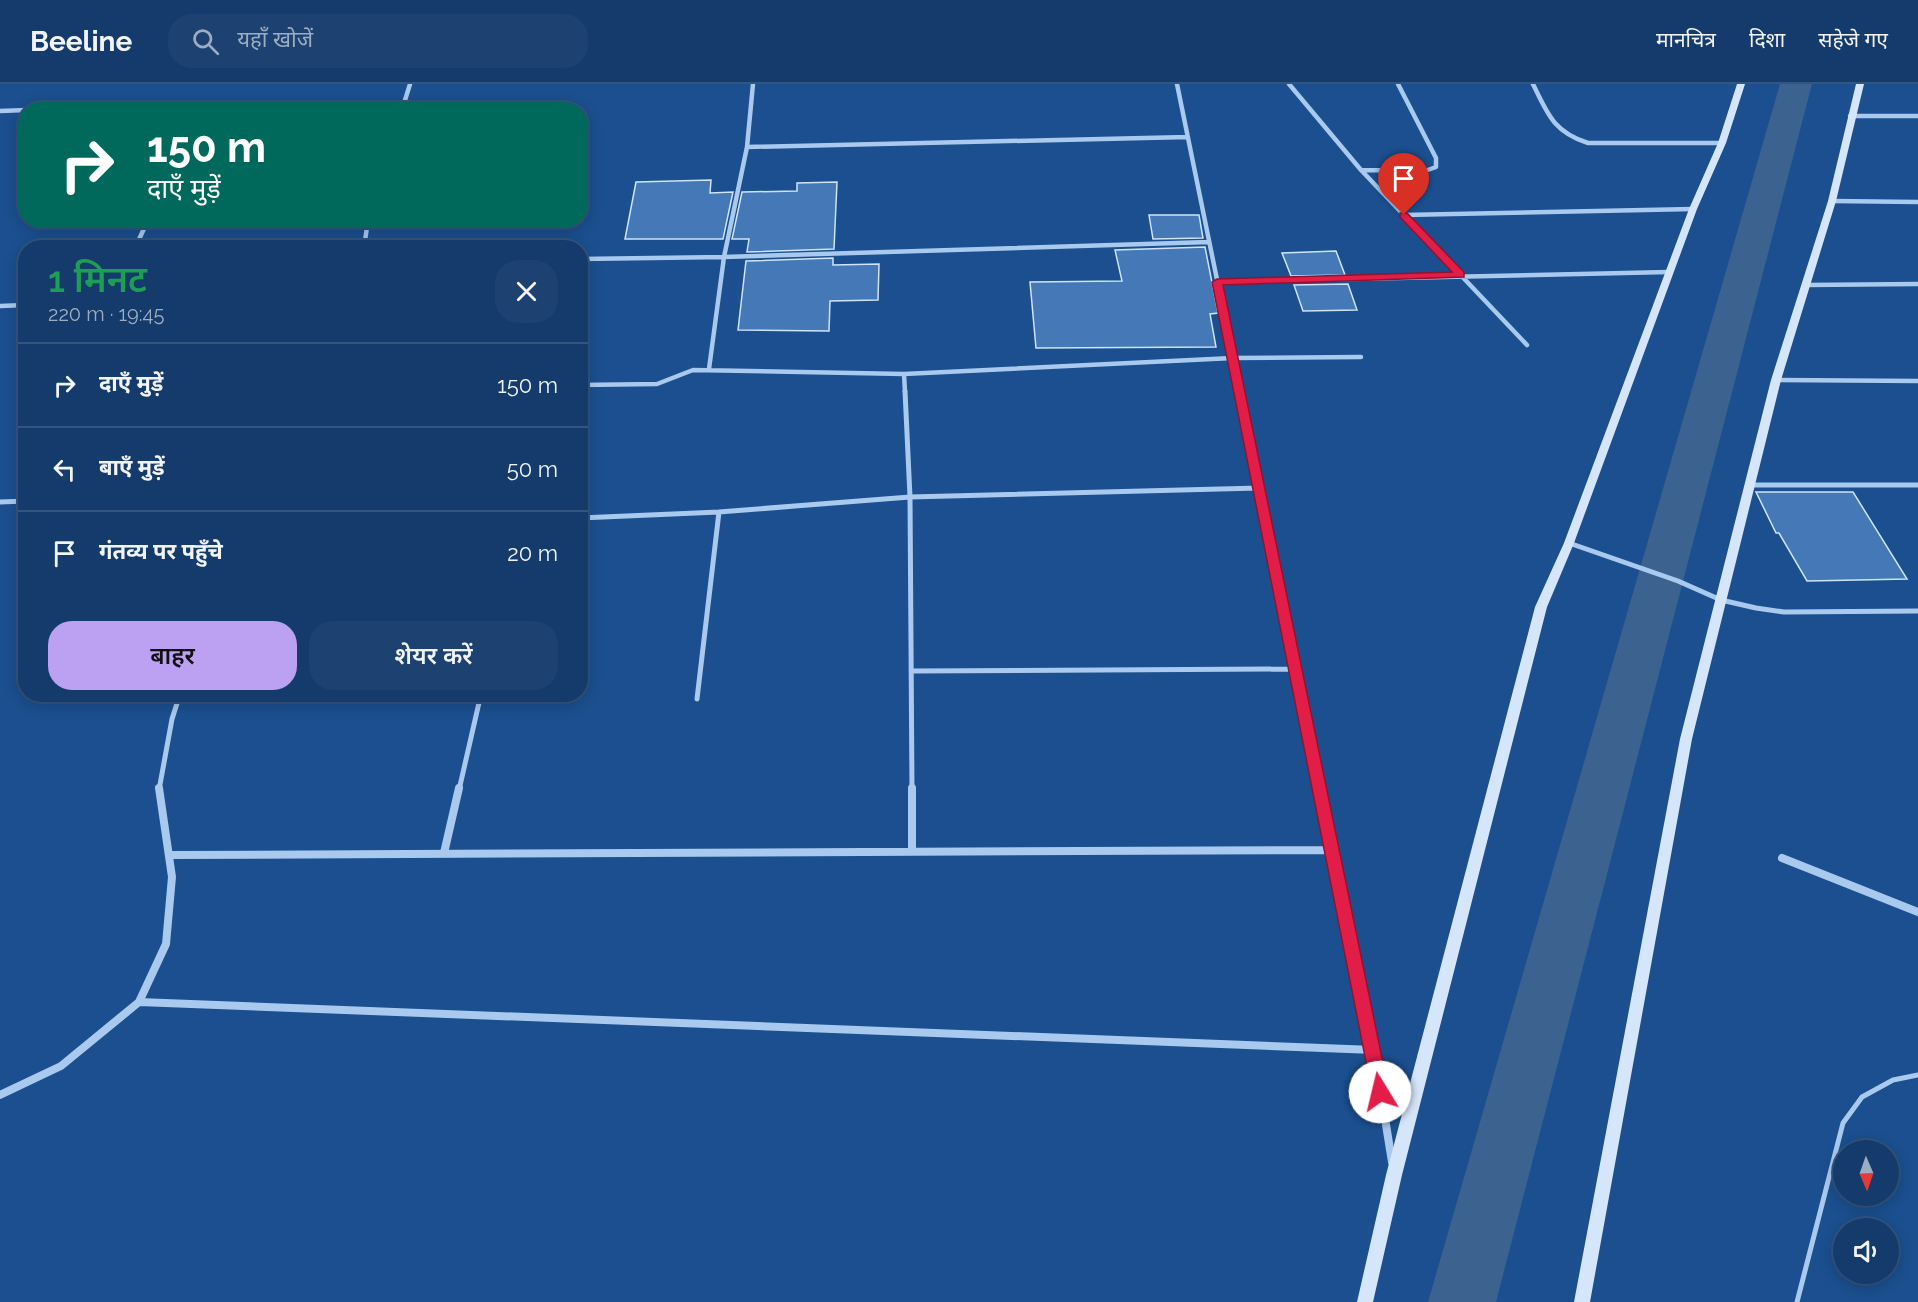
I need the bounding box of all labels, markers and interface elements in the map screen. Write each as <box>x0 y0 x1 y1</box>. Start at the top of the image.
search box <box>168 14 588 68</box>
text: Beeline <box>30 25 132 58</box>
icon: search <box>189 25 222 58</box>
text: यहाँ खोजें <box>237 26 313 52</box>
text: मानचित्र <box>1656 27 1716 52</box>
text: दिशा <box>1749 27 1785 52</box>
text: सहेजे गए <box>1818 27 1888 52</box>
text: 150 m <box>147 123 266 172</box>
icon: right <box>48 126 126 204</box>
pin <box>1378 153 1429 215</box>
icon: arrive <box>1387 162 1420 195</box>
text: दाएँ मुड़ें <box>147 173 221 204</box>
text: 1 मिनट <box>48 258 147 300</box>
button: close <box>495 260 558 323</box>
text: 220 m · 19:45 <box>48 302 164 326</box>
icon: right <box>48 369 81 402</box>
text: दाएँ मुड़ें <box>99 370 163 396</box>
text: 150 m <box>497 372 558 398</box>
icon: left <box>48 453 81 486</box>
text: बाएँ मुड़ें <box>99 454 165 480</box>
text: 50 m <box>507 456 558 482</box>
icon: arrive <box>48 537 81 570</box>
text: गंतव्य पर पहुँचे <box>99 538 223 564</box>
text: 20 m <box>507 540 558 566</box>
button: बाहर <box>48 621 297 690</box>
button: शेयर करें <box>309 621 558 690</box>
position arrow <box>1348 1060 1412 1124</box>
north arrow <box>1833 1140 1899 1206</box>
map controls <box>1833 1140 1899 1284</box>
button: sound <box>1833 1218 1899 1284</box>

